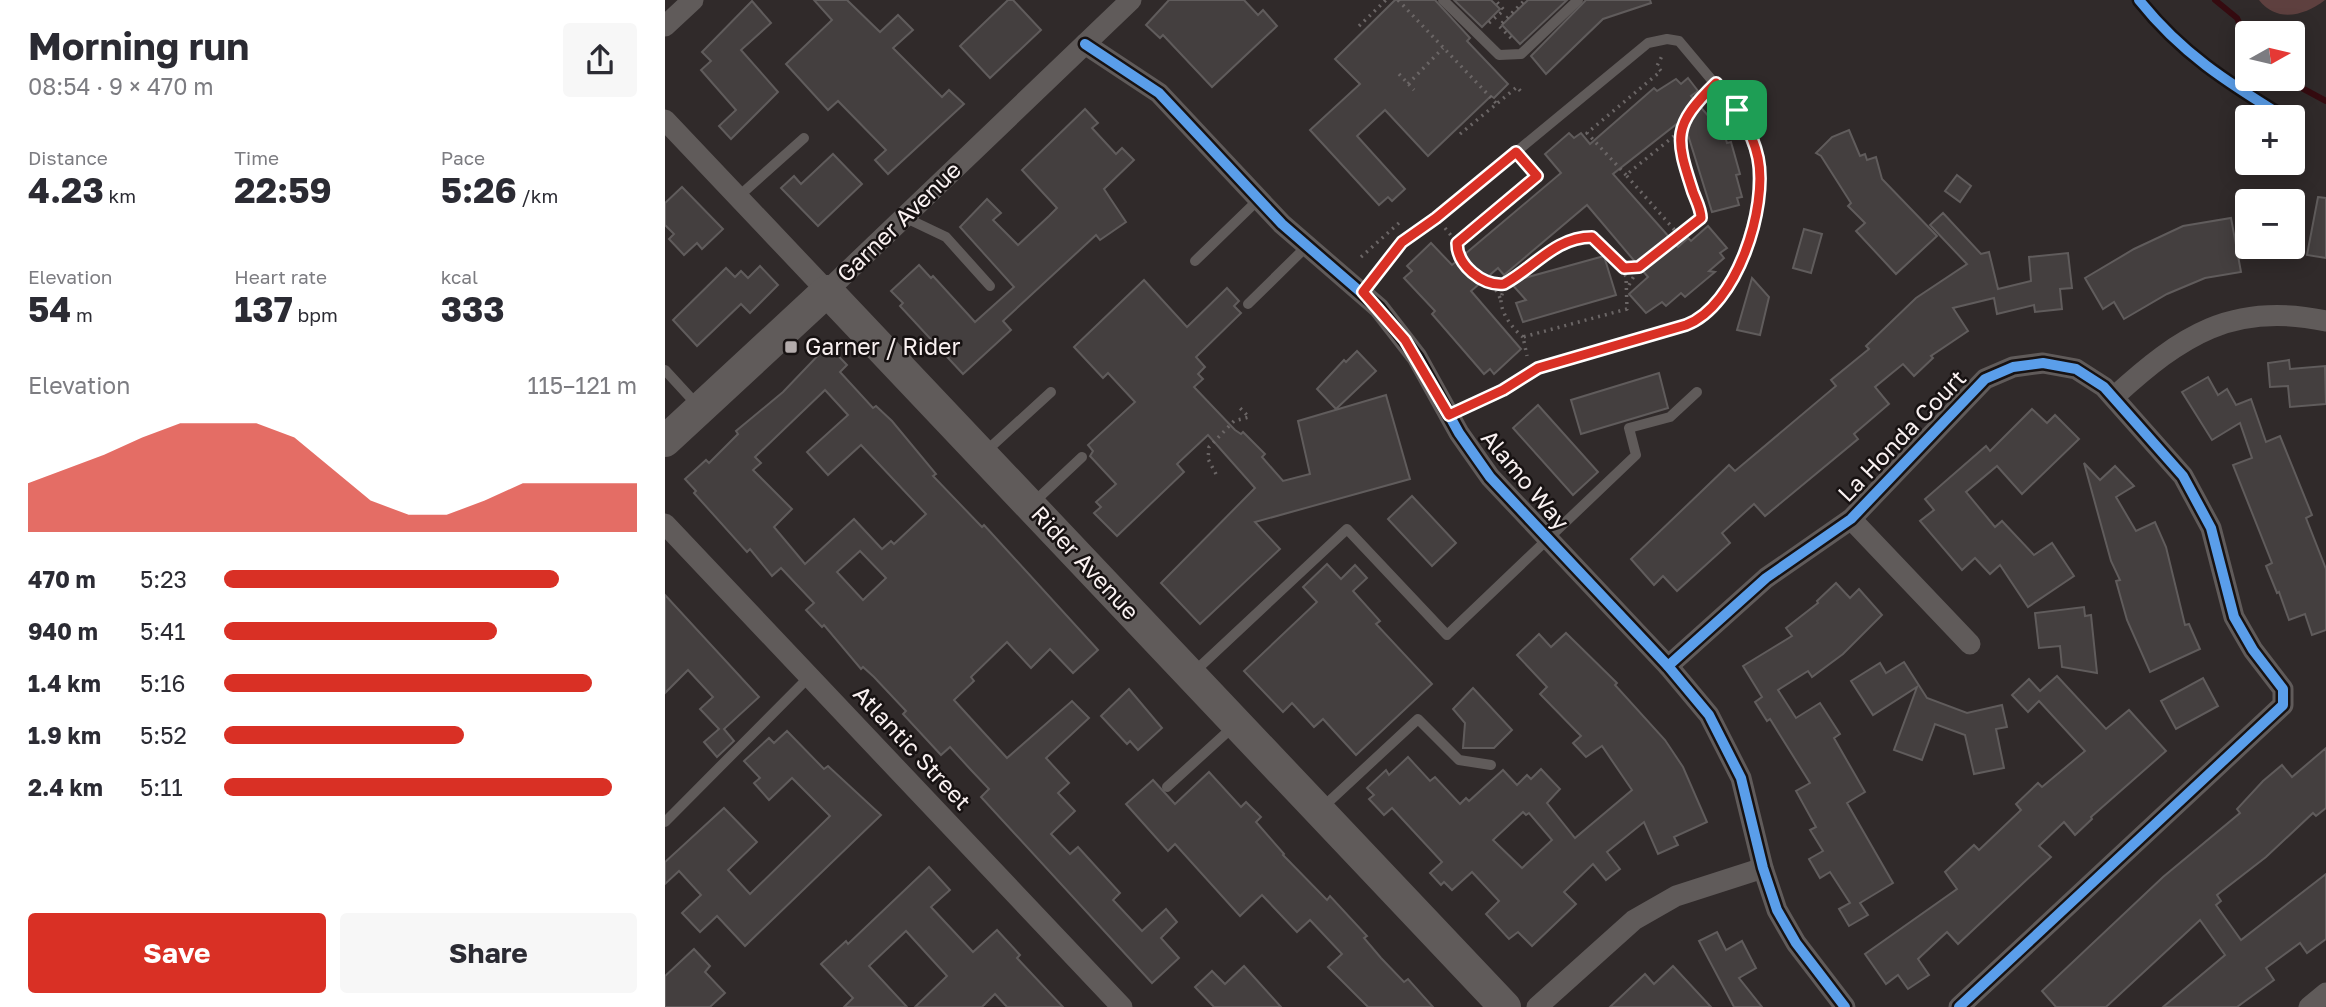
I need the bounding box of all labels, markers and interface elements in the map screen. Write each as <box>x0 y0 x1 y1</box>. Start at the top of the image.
north arrow <box>2235 21 2305 91</box>
map controls <box>2235 21 2305 259</box>
text: Morning run <box>28 23 249 68</box>
button: share <box>563 23 637 97</box>
text: 08:54 · 9 × 470 m <box>28 72 214 100</box>
pin <box>1707 80 1767 140</box>
icon: arrive <box>1718 91 1756 129</box>
button: + <box>2235 105 2305 175</box>
text: Distance <box>28 146 108 169</box>
text: Time <box>234 146 279 169</box>
text: Pace <box>441 146 485 169</box>
street label: Garner Avenue <box>830 155 966 287</box>
text: 4.23 <box>28 169 104 211</box>
text: 22:59 <box>234 169 332 211</box>
text: 5:26 <box>441 169 517 211</box>
text: km <box>104 184 136 207</box>
text: /km <box>517 184 558 207</box>
button: − <box>2235 189 2305 259</box>
text: Elevation <box>28 265 113 288</box>
text: Heart rate <box>234 265 327 288</box>
text: kcal <box>441 265 478 288</box>
text: 54 <box>28 288 71 330</box>
text: 137 <box>234 288 293 330</box>
text: 333 <box>441 288 505 330</box>
text: m <box>71 303 93 326</box>
text: bpm <box>293 303 338 326</box>
place label: Garner / Rider <box>805 332 960 360</box>
marker: Garner / Rider <box>783 339 799 355</box>
street label: La Honda Court <box>1831 364 1971 507</box>
text: Elevation <box>28 371 130 399</box>
text: 115–121 m <box>527 371 637 399</box>
street label: Alamo Way <box>1476 424 1576 535</box>
street label: Rider Avenue <box>1026 500 1145 625</box>
text: 470 m <box>28 565 96 593</box>
text: 5:23 <box>140 565 187 593</box>
text: 940 m <box>28 617 98 645</box>
text: 5:41 <box>140 617 185 645</box>
text: 1.4 km <box>28 669 101 697</box>
text: 5:16 <box>140 669 185 697</box>
street label: Atlantic Street <box>848 679 977 815</box>
text: 1.9 km <box>28 721 101 749</box>
text: 5:52 <box>140 721 187 749</box>
text: 2.4 km <box>28 773 103 801</box>
text: 5:11 <box>140 773 183 801</box>
button: Save <box>28 913 326 993</box>
button: Share <box>340 913 637 993</box>

